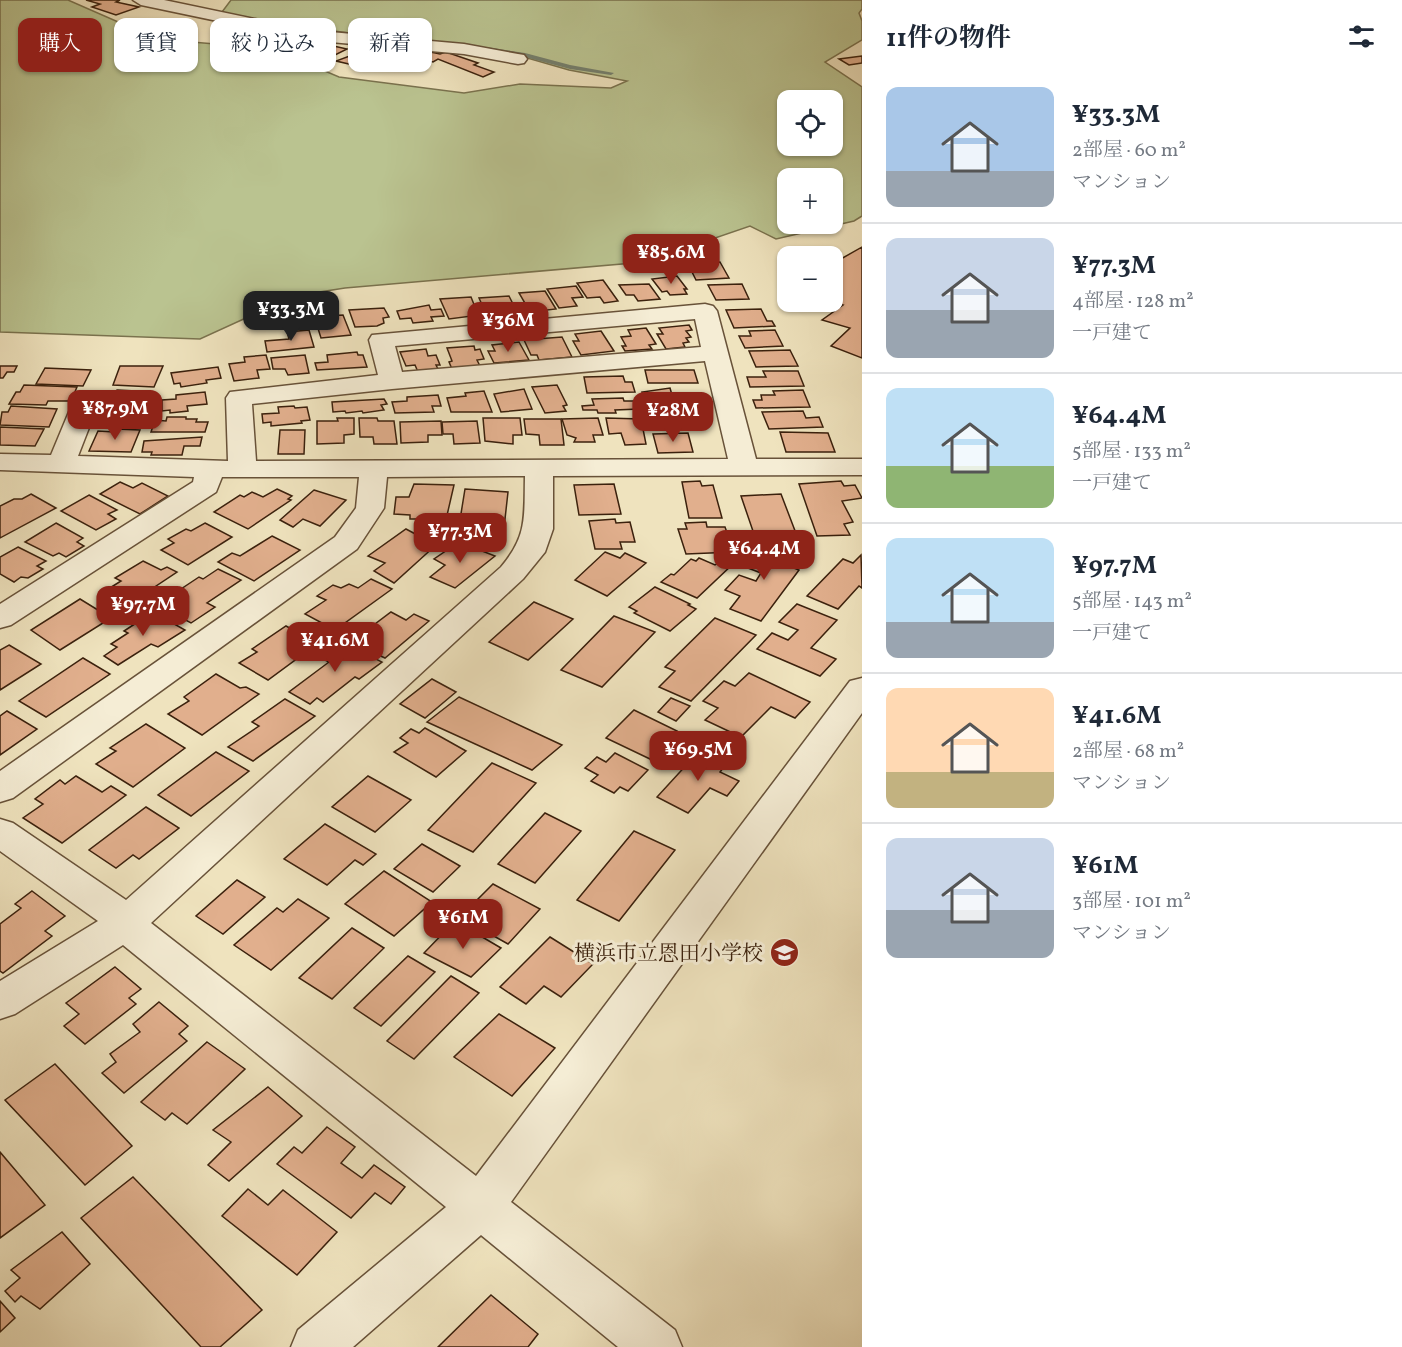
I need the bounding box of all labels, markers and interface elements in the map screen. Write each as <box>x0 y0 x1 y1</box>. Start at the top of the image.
chip: 購入 <box>18 18 102 72</box>
chip: 賃貸 <box>114 18 198 72</box>
chip: 絞り込み <box>210 18 336 72</box>
chip: 新着 <box>348 18 432 72</box>
icon: filters <box>1345 20 1378 53</box>
text: 11件の物件 <box>886 21 1011 57</box>
map controls <box>777 90 843 312</box>
button: locate <box>777 90 843 156</box>
text: ¥33.3M <box>1072 97 1160 133</box>
icon: home <box>934 111 1006 183</box>
text: 2部屋 · 60 m² <box>1072 137 1186 165</box>
button: + <box>777 168 843 234</box>
text: マンション <box>1072 169 1171 197</box>
pin: ¥85.6M <box>622 234 720 285</box>
text: ¥85.6M <box>637 239 705 267</box>
button: − <box>777 246 843 312</box>
text: ¥77.3M <box>1072 248 1156 284</box>
icon: home <box>934 262 1006 334</box>
text: 4部屋 · 128 m² <box>1072 288 1194 316</box>
pin: ¥33.3M <box>242 291 340 342</box>
text: ¥33.3M <box>257 296 325 324</box>
pin: ¥36M <box>472 302 544 353</box>
text: ¥36M <box>481 307 535 335</box>
text: 一戸建て <box>1072 320 1152 348</box>
pin: ¥87.9M <box>66 390 164 441</box>
pin: ¥28M <box>637 392 709 443</box>
text: ¥87.9M <box>81 395 149 423</box>
text: ¥28M <box>646 397 700 425</box>
text: ¥64.4M <box>1072 398 1166 434</box>
icon: home <box>934 412 1006 484</box>
text: 5部屋 · 133 m² <box>1072 438 1191 466</box>
text: 一戸建て <box>1072 470 1152 498</box>
pin: ¥77.3M <box>411 513 509 564</box>
text: ¥77.3M <box>428 518 492 546</box>
pin: ¥64.4M <box>715 530 813 581</box>
text: ¥64.4M <box>728 535 800 563</box>
text: ¥97.7M <box>1072 548 1157 584</box>
icon: home <box>934 562 1006 634</box>
pin: ¥97.7M <box>94 586 192 637</box>
text: 5部屋 · 143 m² <box>1072 588 1192 616</box>
text: ¥97.7M <box>110 591 176 619</box>
text: 一戸建て <box>1072 620 1152 648</box>
pin: ¥41.6M <box>286 622 384 673</box>
text: ¥41.6M <box>301 627 369 655</box>
text: ¥41.6M <box>1072 698 1161 734</box>
icon: home <box>934 712 1006 784</box>
pin: ¥69.5M <box>649 731 747 782</box>
text: ¥69.5M <box>663 736 733 764</box>
text: 2部屋 · 68 m² <box>1072 738 1184 766</box>
text: マンション <box>1072 770 1171 798</box>
text: ¥61M <box>1072 848 1138 884</box>
icon: home <box>934 862 1006 934</box>
text: 3部屋 · 101 m² <box>1072 888 1191 916</box>
pin: ¥61M <box>427 899 499 950</box>
text: ¥61M <box>438 904 488 932</box>
text: マンション <box>1072 920 1171 948</box>
school or university icon: 横浜市立恩田小学校 <box>768 937 800 969</box>
place label: 横浜市立恩田小学校 <box>574 940 763 969</box>

